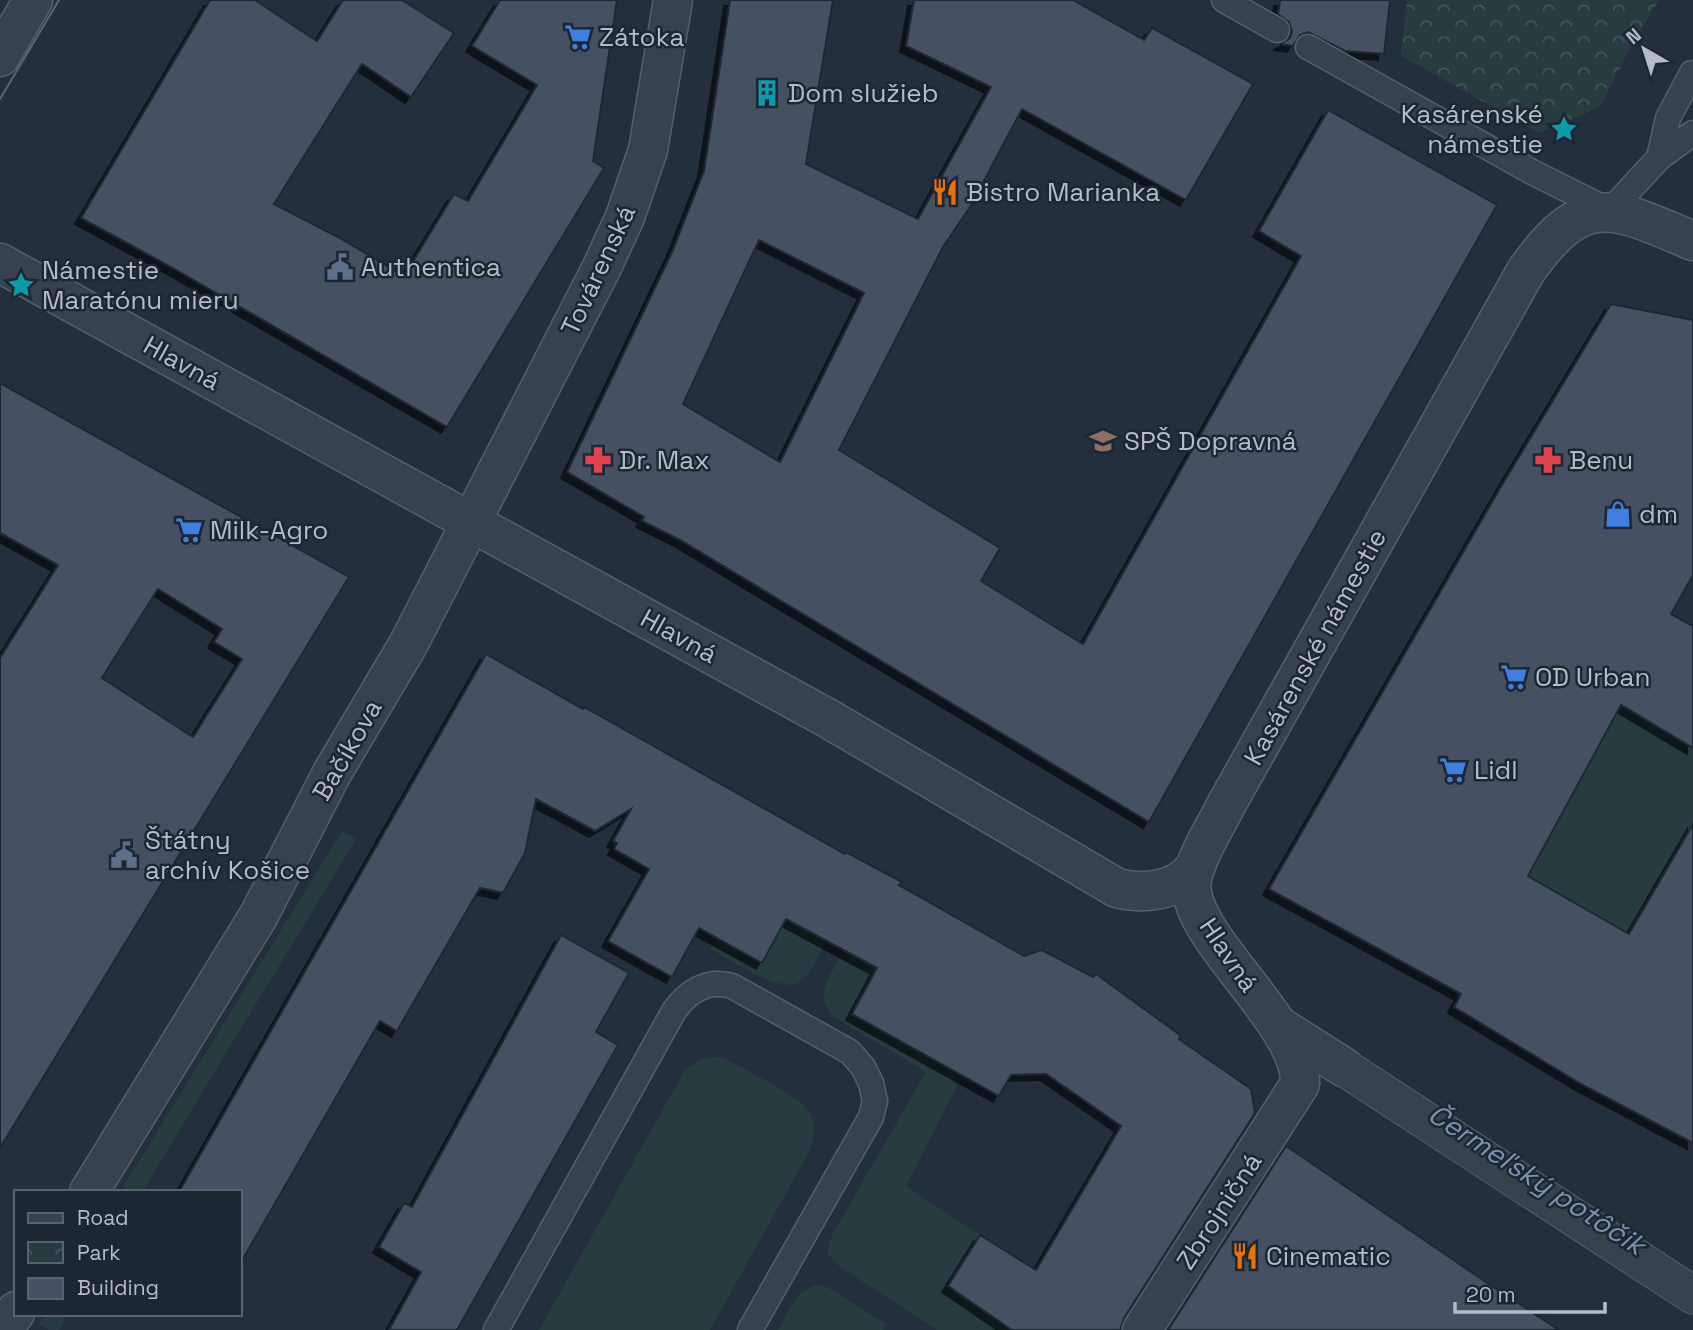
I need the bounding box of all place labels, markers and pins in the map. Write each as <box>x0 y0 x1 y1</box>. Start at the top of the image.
place label: Zátoka <box>599 20 684 54</box>
supermarket icon: Zátoka <box>563 22 593 52</box>
place label: Dom služieb <box>788 76 938 110</box>
building icon: Dom služieb <box>752 78 782 108</box>
place label: Kasárenské námestie <box>1401 97 1543 161</box>
place icon: Kasárenské námestie <box>1549 114 1579 144</box>
place label: Bistro Marianka <box>966 175 1160 209</box>
restaurant icon: Bistro Marianka <box>930 177 960 207</box>
place label: Authentica <box>361 250 501 284</box>
public building icon: Authentica <box>325 252 355 282</box>
place label: Námestie Maratónu mieru <box>42 253 239 317</box>
place icon: Námestie Maratónu mieru <box>6 270 36 300</box>
place label: SPŠ Dopravná <box>1124 424 1297 458</box>
school or university icon: SPŠ Dopravná <box>1088 426 1118 456</box>
place label: Dr. Max <box>619 443 710 477</box>
place label: Benu <box>1569 443 1633 477</box>
pharmacy icon: Dr. Max <box>583 445 613 475</box>
pharmacy icon: Benu <box>1533 445 1563 475</box>
place label: dm <box>1639 497 1678 531</box>
shop icon: dm <box>1603 499 1633 529</box>
place label: Milk-Agro <box>210 513 328 547</box>
supermarket icon: Milk-Agro <box>174 515 204 545</box>
place label: OD Urban <box>1535 660 1650 694</box>
supermarket icon: OD Urban <box>1499 662 1529 692</box>
place label: Lidl <box>1474 753 1518 787</box>
supermarket icon: Lidl <box>1438 755 1468 785</box>
place label: Štátny archív Košice <box>145 823 310 887</box>
public building icon: Štátny archív Košice <box>109 840 139 870</box>
place label: Cinematic <box>1266 1239 1391 1273</box>
restaurant icon: Cinematic <box>1230 1241 1260 1271</box>

